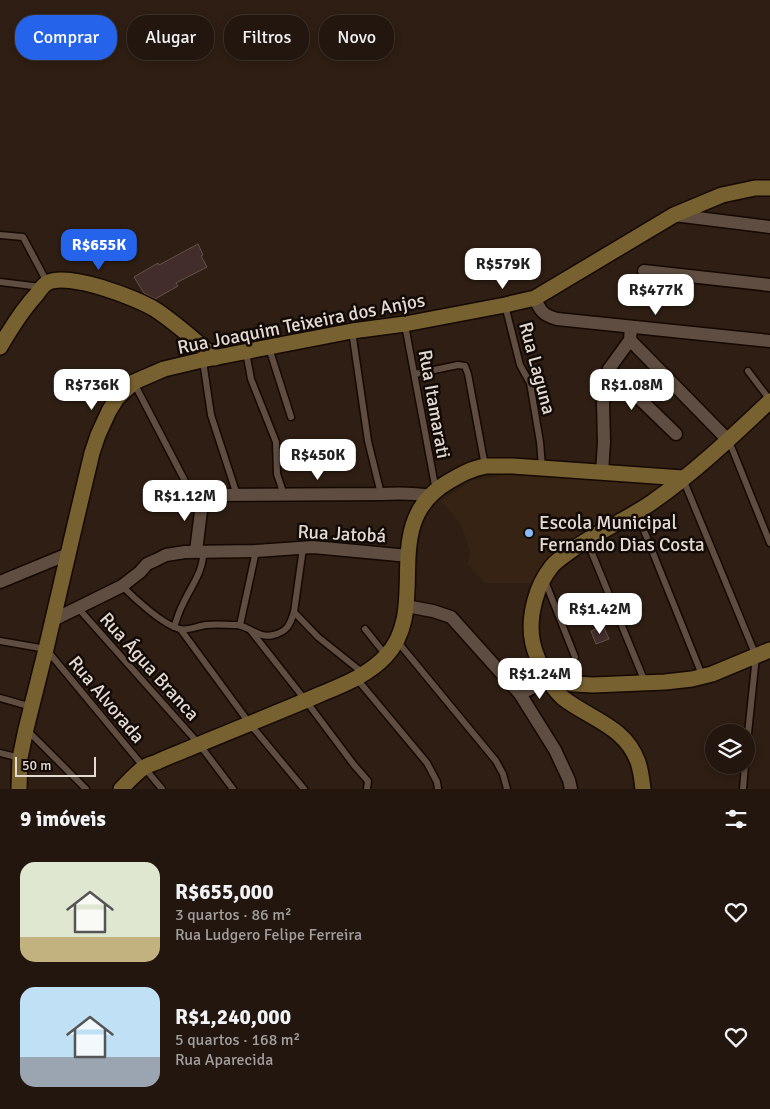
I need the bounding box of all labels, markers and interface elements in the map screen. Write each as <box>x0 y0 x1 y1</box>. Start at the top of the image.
chip: Comprar <box>15 15 117 60</box>
chip: Alugar <box>127 15 214 60</box>
chip: Filtros <box>224 15 309 60</box>
chip: Novo <box>319 15 394 60</box>
pin: R$655K <box>58 228 140 271</box>
text: R$655K <box>72 235 126 255</box>
pin: R$579K <box>462 248 544 290</box>
text: R$579K <box>476 254 530 274</box>
pin: R$477K <box>615 274 697 316</box>
text: R$477K <box>629 280 683 300</box>
street label: Rua Joaquim Teixeira dos Anjos <box>175 288 427 360</box>
street label: Rua Laguna <box>513 319 561 417</box>
street label: Rua Itamarati <box>413 348 455 460</box>
pin: R$736K <box>51 368 133 411</box>
pin: R$1.08M <box>586 368 678 411</box>
text: R$736K <box>65 375 119 395</box>
text: R$1.08M <box>601 375 663 395</box>
pin: R$450K <box>277 438 359 481</box>
text: R$450K <box>291 445 345 465</box>
pin: R$1.12M <box>139 480 231 522</box>
text: R$1.12M <box>154 486 216 506</box>
place label: Escola Municipal Fernando Dias Costa <box>539 511 705 557</box>
street label: Rua Jatobá <box>297 520 387 548</box>
marker: Escola Municipal Fernando Dias Costa <box>523 527 535 539</box>
pin: R$1.42M <box>554 592 646 635</box>
text: R$1.42M <box>569 599 631 619</box>
street label: Rua Água Branca <box>94 608 204 726</box>
street label: Rua Alvorada <box>63 651 150 748</box>
pin: R$1.24M <box>494 658 586 700</box>
text: R$1.24M <box>509 664 571 684</box>
map controls <box>705 724 755 774</box>
button: layers <box>705 724 755 774</box>
scale bar <box>15 754 96 777</box>
text: 50 m <box>22 757 51 774</box>
icon: filters <box>722 805 750 833</box>
text: 9 imóveis <box>20 806 106 832</box>
text: R$655,000 <box>175 879 274 905</box>
icon: home <box>60 882 120 942</box>
icon: heart <box>722 898 750 926</box>
text: 3 quartos · 86 m² <box>175 905 292 925</box>
text: Rua Ludgero Felipe Ferreira <box>175 925 362 945</box>
text: R$1,240,000 <box>175 1004 291 1030</box>
icon: home <box>60 1007 120 1067</box>
icon: heart <box>722 1023 750 1051</box>
text: 5 quartos · 168 m² <box>175 1030 300 1050</box>
text: Rua Aparecida <box>175 1050 273 1070</box>

